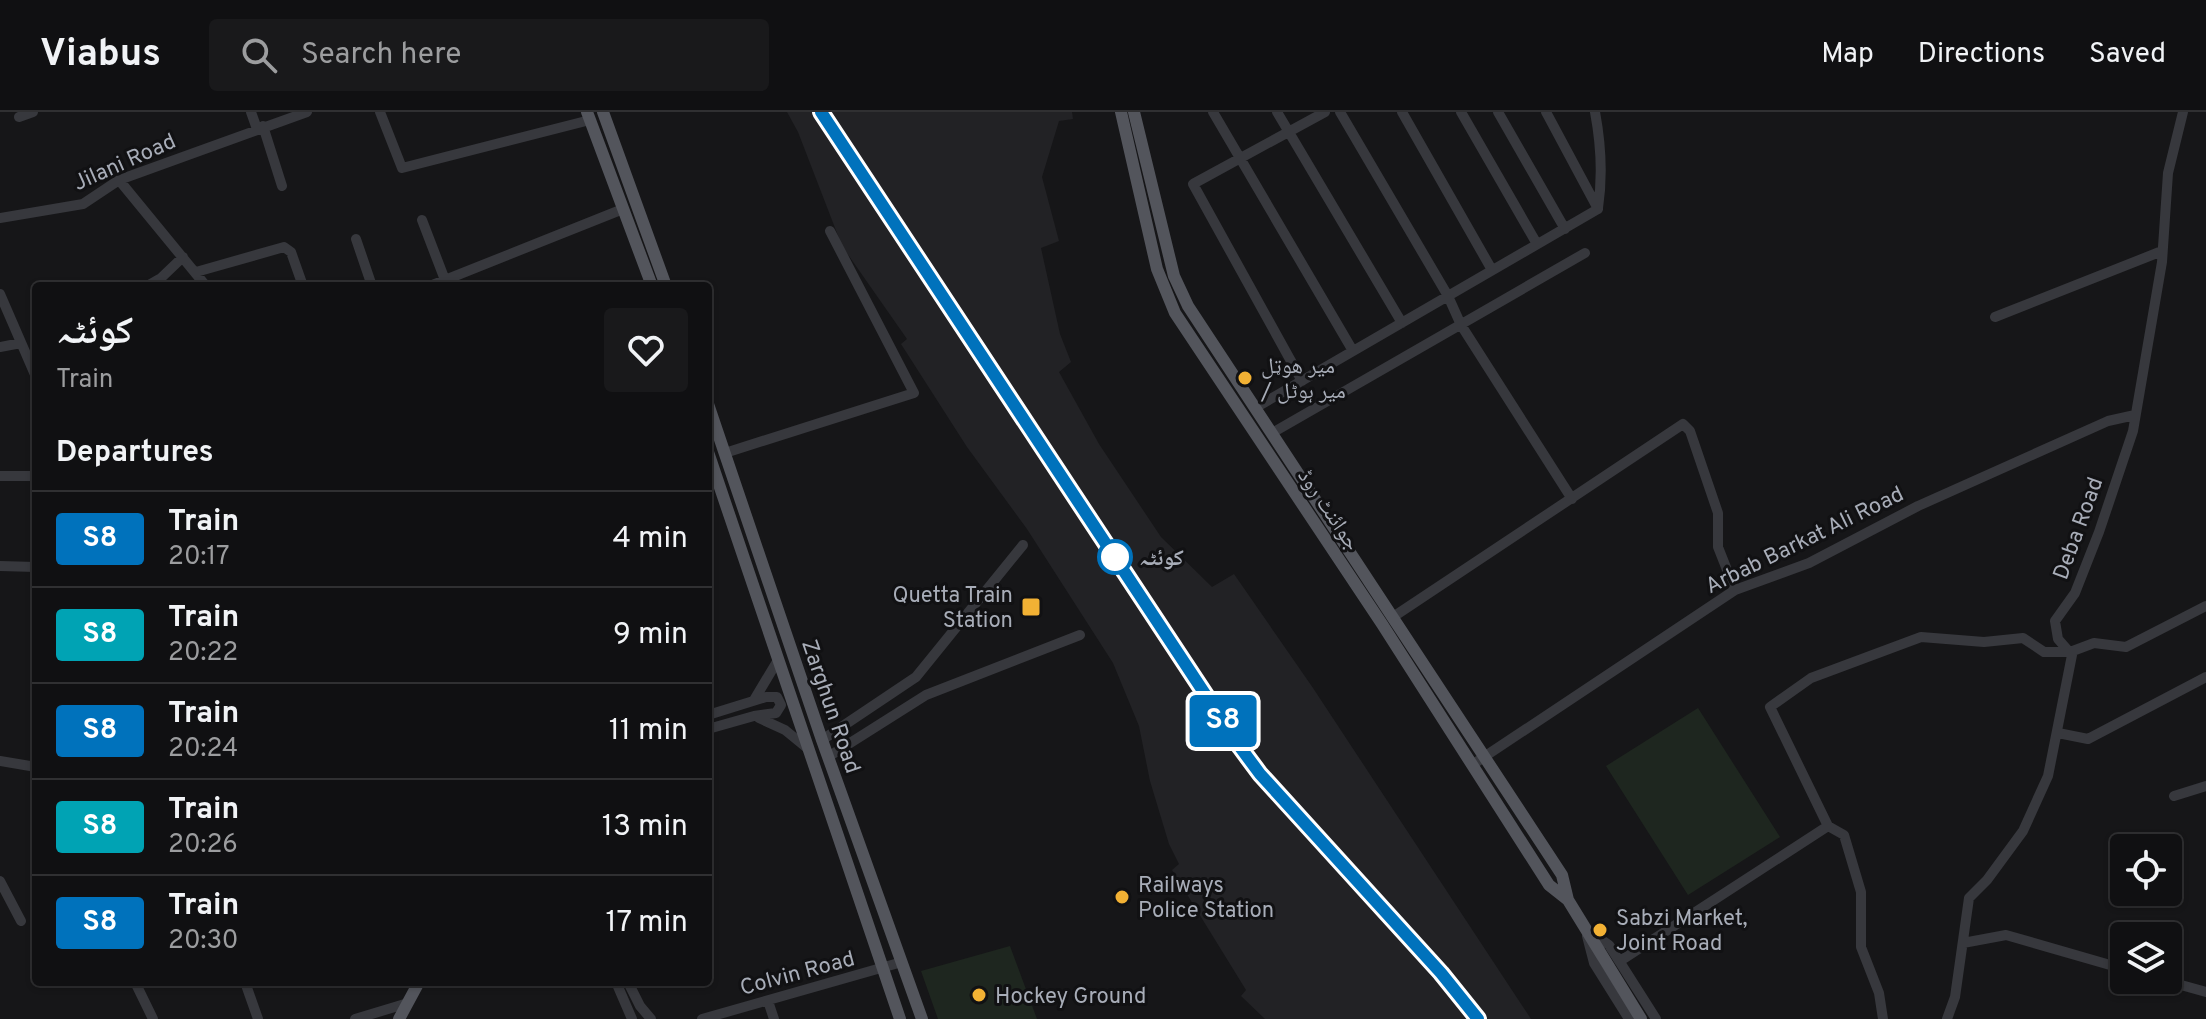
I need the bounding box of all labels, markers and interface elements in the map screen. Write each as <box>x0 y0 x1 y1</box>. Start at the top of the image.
search box <box>209 19 769 91</box>
text: Viabus <box>40 31 161 80</box>
icon: search <box>237 33 281 77</box>
text: Search here <box>301 37 461 74</box>
text: Map <box>1821 37 1874 73</box>
text: Directions <box>1918 37 2045 73</box>
text: Saved <box>2089 37 2166 73</box>
street label: Jilani Road <box>70 129 180 198</box>
button: heart <box>604 308 688 392</box>
text: کوئٹہ <box>56 309 133 358</box>
place label: میر هوټل / میر ہوٹل <box>1260 354 1346 406</box>
text: Train <box>56 364 113 397</box>
marker: میر هوټل / میر ہوٹل <box>1236 369 1254 387</box>
text: Departures <box>56 435 214 472</box>
street label: جوائنٹ روڈ <box>1291 464 1365 557</box>
street label: Deba Road <box>2048 474 2110 584</box>
street label: Arbab Barkat Ali Road <box>1701 481 1909 601</box>
text: Train <box>168 504 239 541</box>
text: S8 <box>83 521 117 557</box>
text: 4 min <box>612 521 688 558</box>
marker: کوئٹہ <box>1098 540 1132 574</box>
text: 20:17 <box>168 541 230 574</box>
place label: کوئٹہ <box>1139 546 1184 573</box>
place label: Quetta Train Station <box>893 583 1013 635</box>
marker: Quetta Train Station <box>1020 596 1042 618</box>
text: Train <box>168 600 239 637</box>
text: S8 <box>83 617 117 653</box>
text: 9 min <box>613 617 688 654</box>
street label: Zarghun Road <box>794 636 865 777</box>
text: 20:22 <box>168 637 238 670</box>
line badge: S8 <box>1187 695 1259 747</box>
text: Train <box>168 696 239 733</box>
text: S8 <box>1206 703 1240 739</box>
text: S8 <box>83 713 117 749</box>
text: 11 min <box>609 713 688 750</box>
text: 20:24 <box>168 733 238 766</box>
text: Train <box>168 792 239 829</box>
text: S8 <box>83 809 117 845</box>
text: 13 min <box>602 809 688 846</box>
text: 20:26 <box>168 829 238 862</box>
map controls <box>2110 834 2182 994</box>
button: locate <box>2110 834 2182 906</box>
place label: Railways Police Station <box>1138 873 1274 925</box>
text: Train <box>168 888 239 925</box>
marker: Railways Police Station <box>1113 888 1131 906</box>
text: S8 <box>83 905 117 941</box>
text: 17 min <box>605 905 688 942</box>
place label: Sabzi Market, Joint Road <box>1616 906 1748 958</box>
marker: Sabzi Market, Joint Road <box>1591 921 1609 939</box>
button: layers <box>2110 922 2182 994</box>
text: 20:30 <box>168 925 239 958</box>
street label: Colvin Road <box>737 946 858 1003</box>
place label: Hockey Ground <box>995 984 1146 1011</box>
marker: Hockey Ground <box>970 986 988 1004</box>

